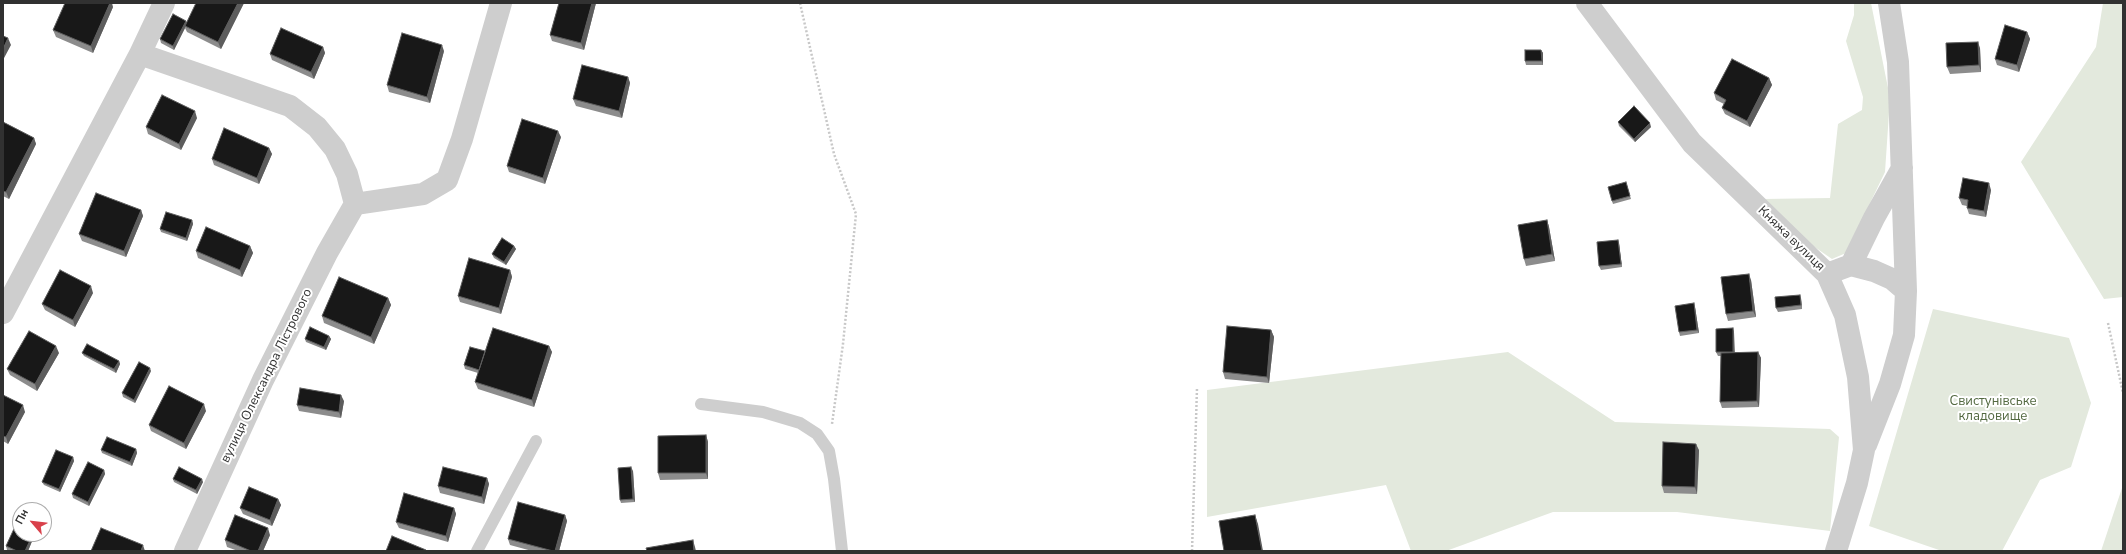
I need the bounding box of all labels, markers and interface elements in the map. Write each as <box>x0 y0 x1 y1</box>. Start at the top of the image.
street label: Княжа вулиця <box>1754 203 1828 275</box>
street label: вулиця Олександра Лістрового <box>218 286 316 466</box>
park label: Свистунівське кладовище <box>1949 394 2037 425</box>
north arrow <box>12 502 52 542</box>
text: Пн <box>12 506 32 527</box>

